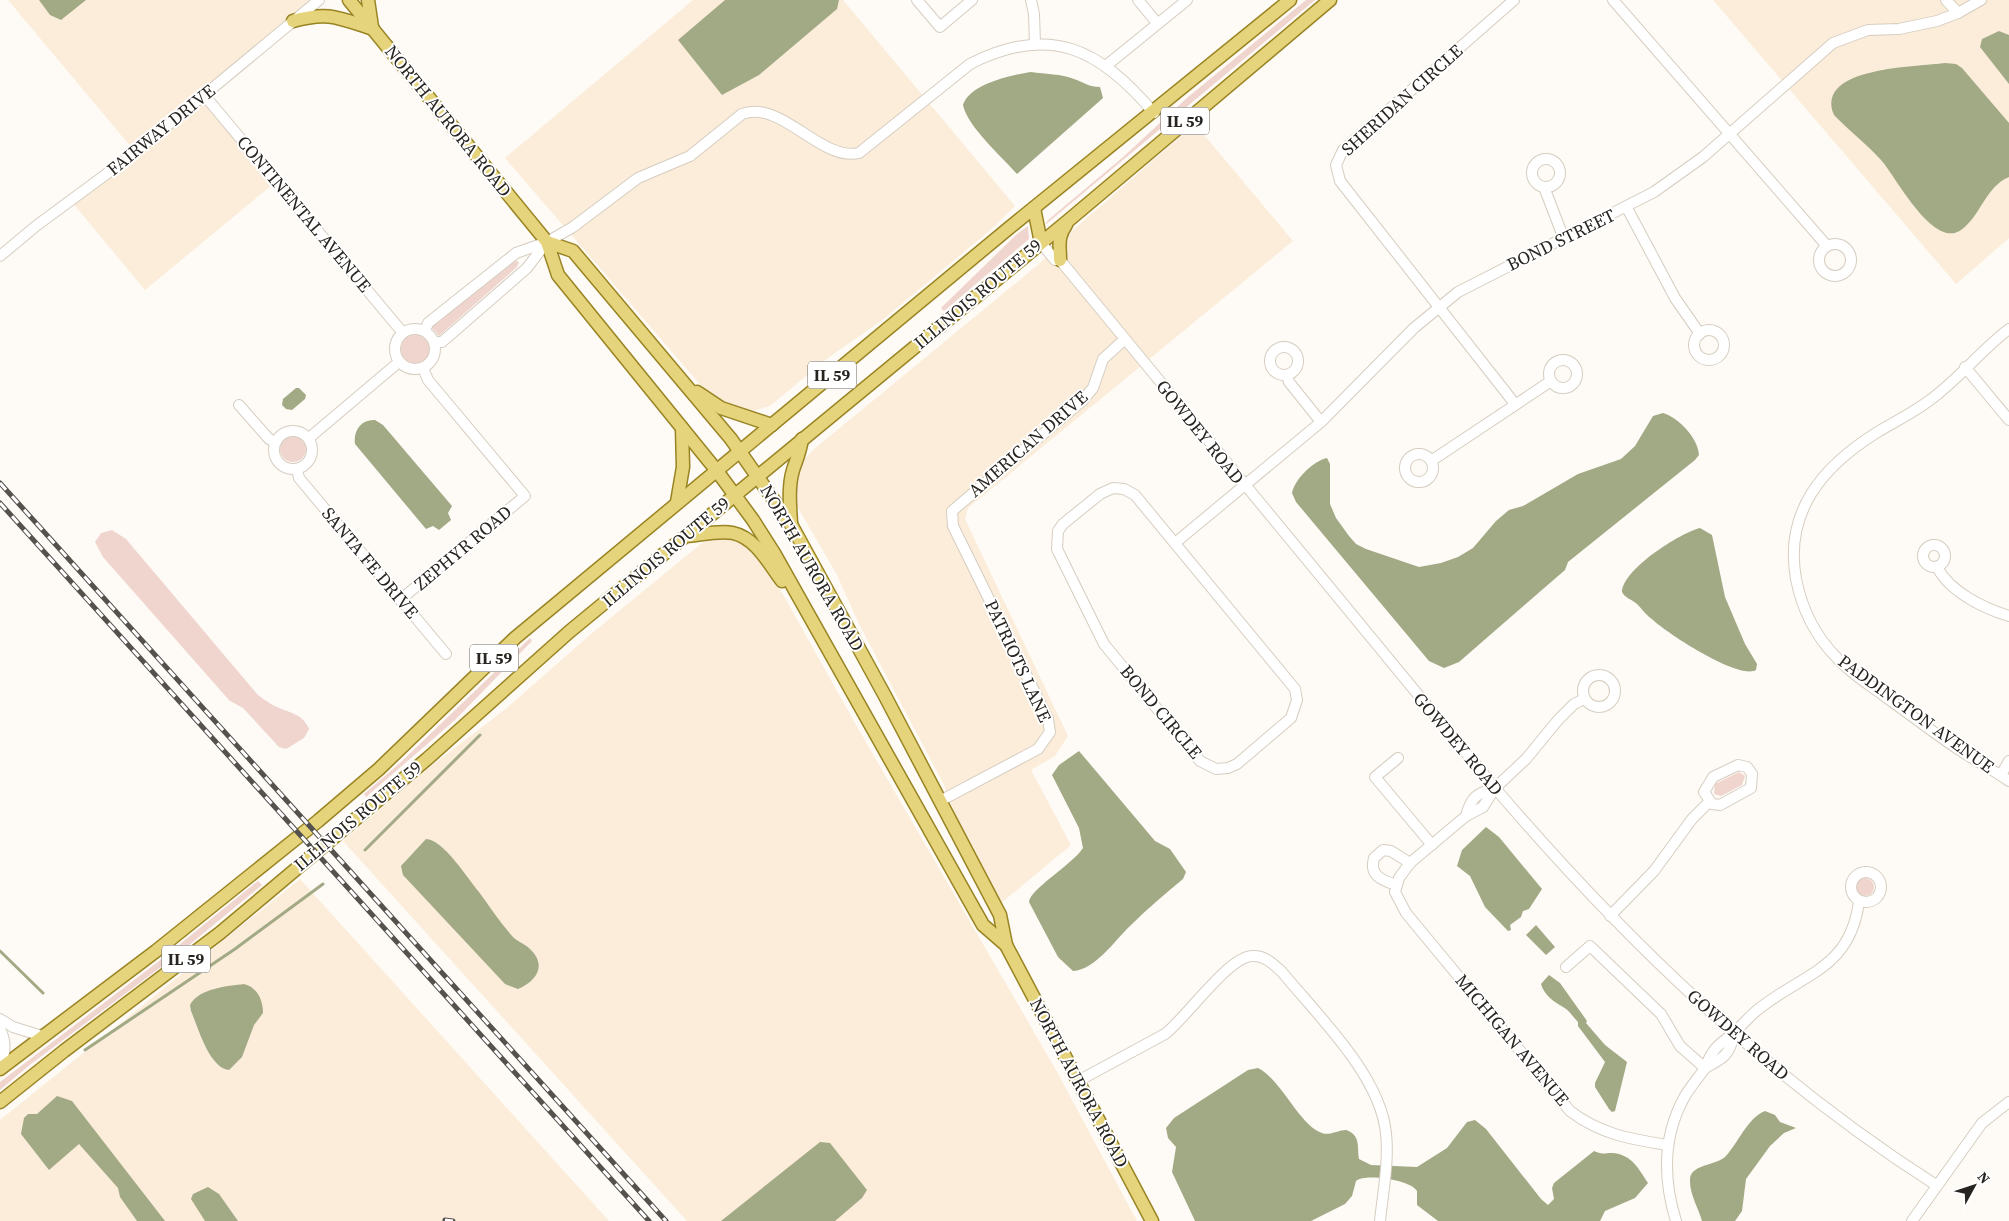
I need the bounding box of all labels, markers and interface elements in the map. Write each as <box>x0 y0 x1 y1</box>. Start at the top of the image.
street label: SHERIDAN CIRCLE <box>1336 38 1468 161</box>
street label: NORTH AURORA ROAD <box>379 40 517 202</box>
street label: FAIRWAY DRIVE <box>101 78 220 181</box>
road number: IL 59 <box>1161 108 1209 134</box>
street label: CONTINENTAL AVENUE <box>231 130 377 297</box>
street label: BOND STREET <box>1502 202 1619 277</box>
street label: ILLINOIS ROUTE 59 <box>908 233 1047 355</box>
road number: IL 59 <box>808 362 856 388</box>
street label: GOWDEY ROAD <box>1150 374 1250 489</box>
street label: AMERICAN DRIVE <box>962 385 1093 503</box>
street label: NORTH AURORA ROAD <box>754 480 870 656</box>
street label: ILLINOIS ROUTE 59 <box>596 491 735 613</box>
street label: ZEPHYR ROAD <box>408 499 517 596</box>
street label: SANTA FE DRIVE <box>316 502 425 624</box>
street label: PATRIOTS LANE <box>979 595 1058 726</box>
road number: IL 59 <box>470 644 518 671</box>
street label: PADDINGTON AVENUE <box>1833 648 2000 779</box>
street label: BOND CIRCLE <box>1115 659 1208 764</box>
street label: GOWDEY ROAD <box>1408 687 1509 801</box>
street label: ILLINOIS ROUTE 59 <box>288 755 427 877</box>
road number: IL 59 <box>162 946 210 972</box>
street label: MICHIGAN AVENUE <box>1450 968 1575 1111</box>
street label: GOWDEY ROAD <box>1682 983 1795 1086</box>
street label: NORTH AURORA ROAD <box>1024 994 1135 1172</box>
north arrow <box>1949 1161 1999 1211</box>
text: N <box>1973 1167 1995 1188</box>

